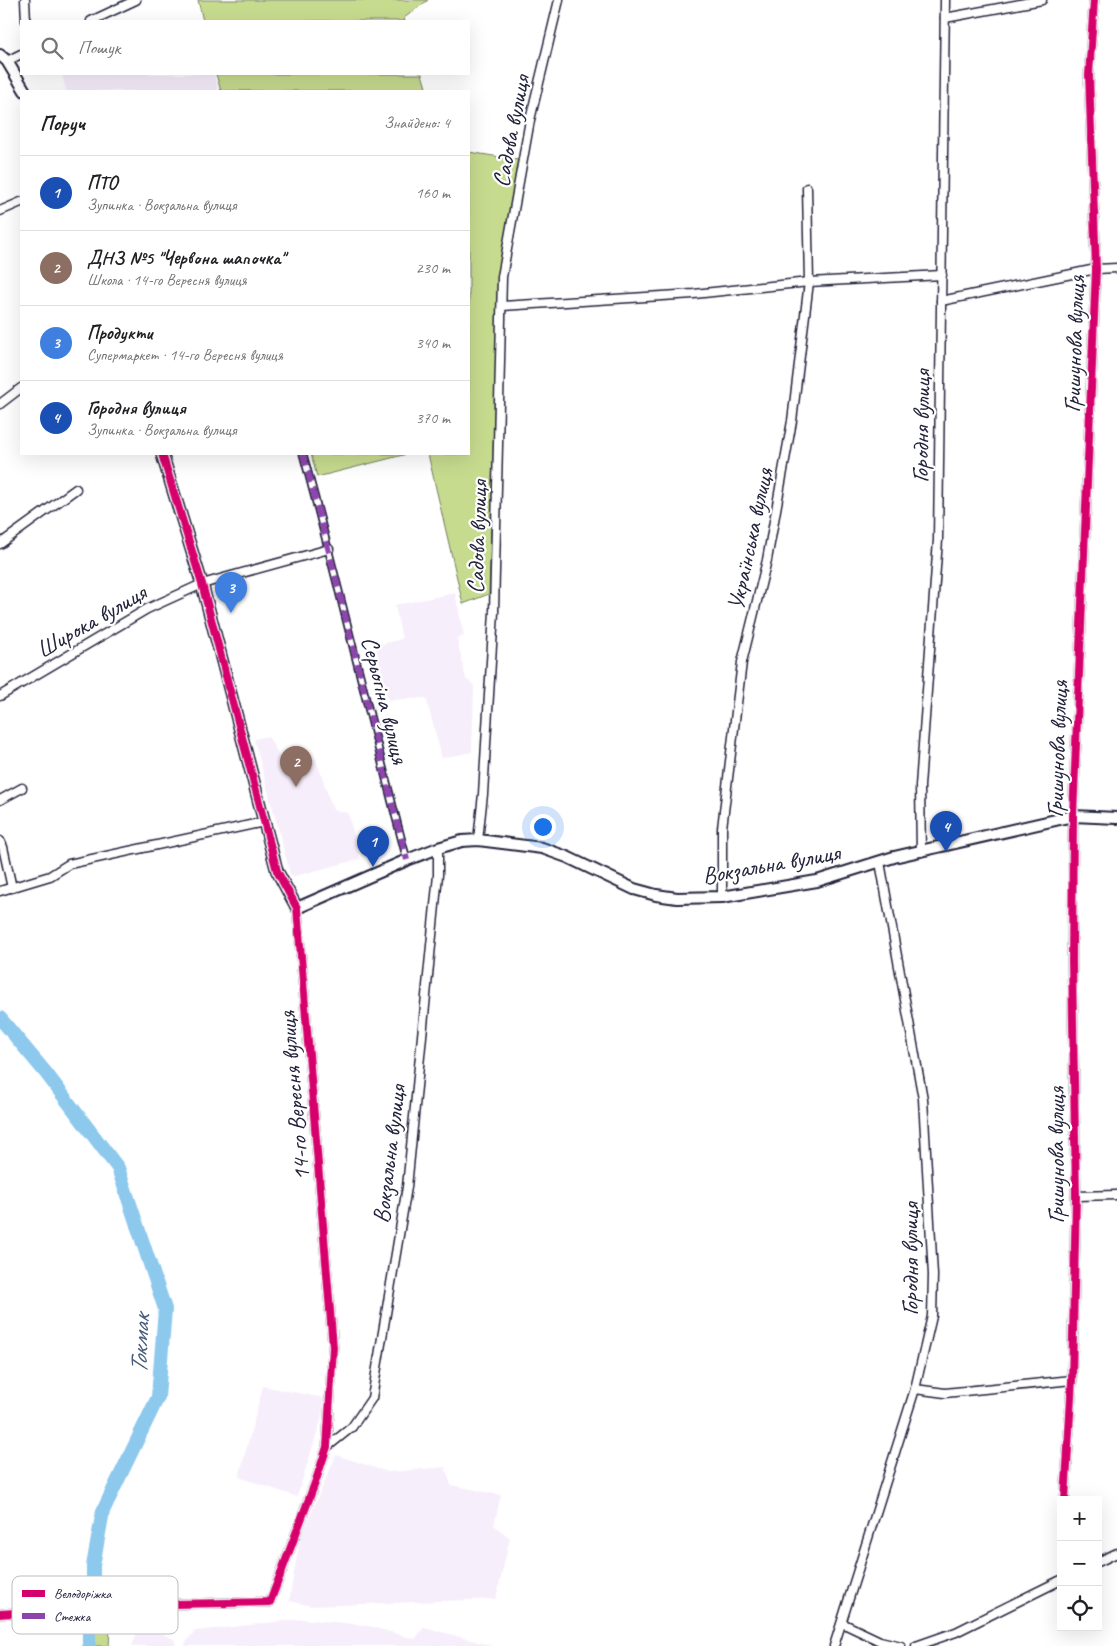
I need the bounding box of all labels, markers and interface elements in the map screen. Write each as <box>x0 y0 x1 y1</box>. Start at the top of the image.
search box <box>20 20 470 75</box>
icon: search <box>38 34 66 62</box>
text: Пошук <box>78 36 120 60</box>
street label: Садова вулиця <box>485 71 537 190</box>
text: Поруч <box>40 110 85 136</box>
text: Знайдено: 4 <box>384 113 450 133</box>
text: ПТО <box>87 171 117 195</box>
text: 1 <box>52 183 60 203</box>
text: 160 m <box>416 183 450 203</box>
text: Зупинка · Вокзальна вулиця <box>87 195 236 215</box>
text: ДНЗ №5 "Червона шапочка" <box>87 246 285 270</box>
text: 2 <box>52 258 60 278</box>
text: 230 m <box>416 258 450 278</box>
text: Школа · 14-го Вересня вулиця <box>87 270 247 290</box>
street label: Гришунова вулиця <box>1057 274 1091 413</box>
text: Продукти <box>87 321 152 345</box>
text: 3 <box>52 333 60 353</box>
text: 340 m <box>416 333 450 353</box>
text: Супермаркет · 14-го Вересня вулиця <box>87 345 283 365</box>
street label: Городня вулиця <box>905 367 937 483</box>
text: Городня вулиця <box>87 396 186 420</box>
text: 4 <box>52 408 60 428</box>
text: 370 m <box>416 408 450 428</box>
text: Зупинка · Вокзальна вулиця <box>87 420 236 440</box>
street label: Українська вулиця <box>720 464 780 613</box>
street label: Садова вулиця <box>460 478 494 594</box>
pin: 3 <box>215 572 247 613</box>
street label: Широка вулиця <box>31 577 153 665</box>
street label: Серьогіна вулиця <box>355 633 416 768</box>
street label: Гришунова вулиця <box>1040 679 1074 818</box>
pin: 2 <box>280 746 312 787</box>
pin: 4 <box>930 811 962 852</box>
your location <box>530 814 556 840</box>
pin: 1 <box>357 826 389 867</box>
street label: Вокзальна вулиця <box>700 837 844 891</box>
street label: 14-го Вересня вулиця <box>272 1009 316 1182</box>
street label: Вокзальна вулиця <box>366 1081 413 1225</box>
street label: Гришунова вулиця <box>1041 1085 1071 1223</box>
street label: Городня вулиця <box>895 1201 925 1316</box>
water label: Токмак <box>122 1310 158 1375</box>
map controls <box>1057 1496 1102 1631</box>
button: + <box>1057 1496 1102 1541</box>
button: − <box>1057 1541 1102 1586</box>
legend <box>12 1576 178 1634</box>
text: Велодоріжка <box>54 1585 112 1602</box>
button: locate <box>1057 1586 1102 1631</box>
text: Стежка <box>54 1608 92 1625</box>

